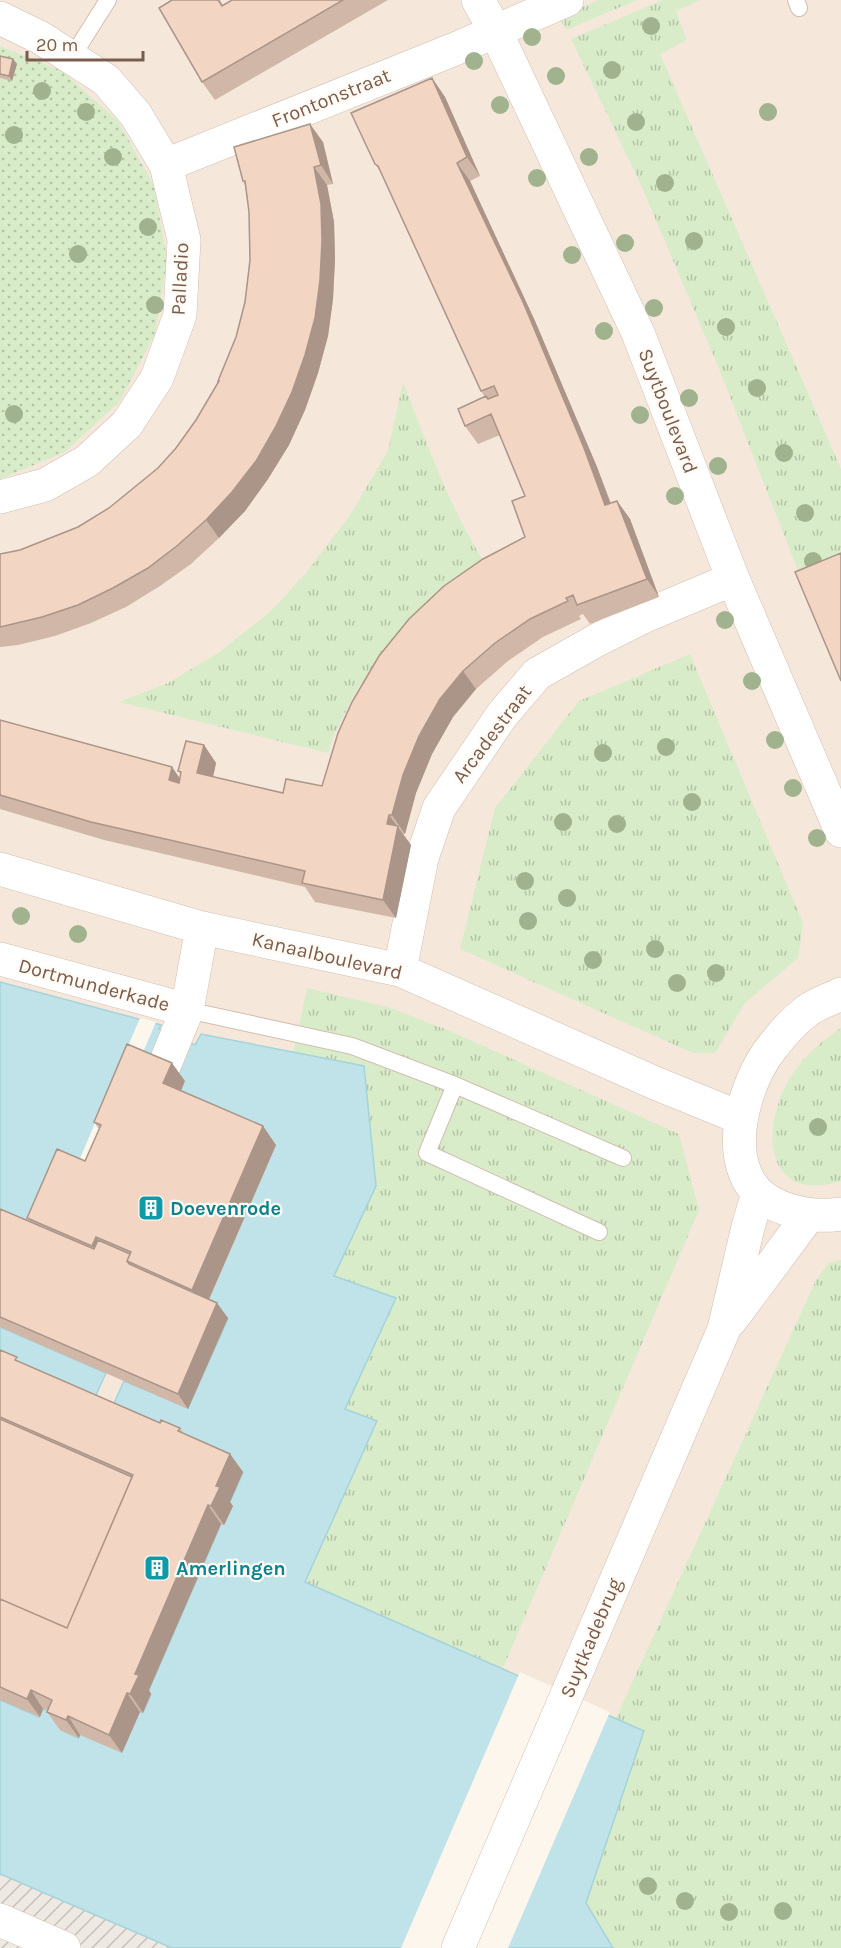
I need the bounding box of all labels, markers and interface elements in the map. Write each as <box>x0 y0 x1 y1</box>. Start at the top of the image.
scale bar <box>27 24 142 62</box>
text: 20 m <box>36 34 78 56</box>
street label: Frontonstraat <box>268 64 394 132</box>
street label: Palladio <box>167 242 193 316</box>
street label: Suytboulevard <box>634 345 702 477</box>
street label: Arcadestraat <box>448 680 537 788</box>
street label: Kanaalboulevard <box>250 928 404 984</box>
street label: Dortmunderkade <box>16 954 172 1016</box>
building icon: Doevenrode <box>136 1193 166 1223</box>
place label: Doevenrode <box>170 1197 281 1220</box>
building icon: Amerlingen <box>142 1553 172 1583</box>
place label: Amerlingen <box>176 1557 286 1580</box>
street label: Suytkadebrug <box>555 1575 627 1701</box>

